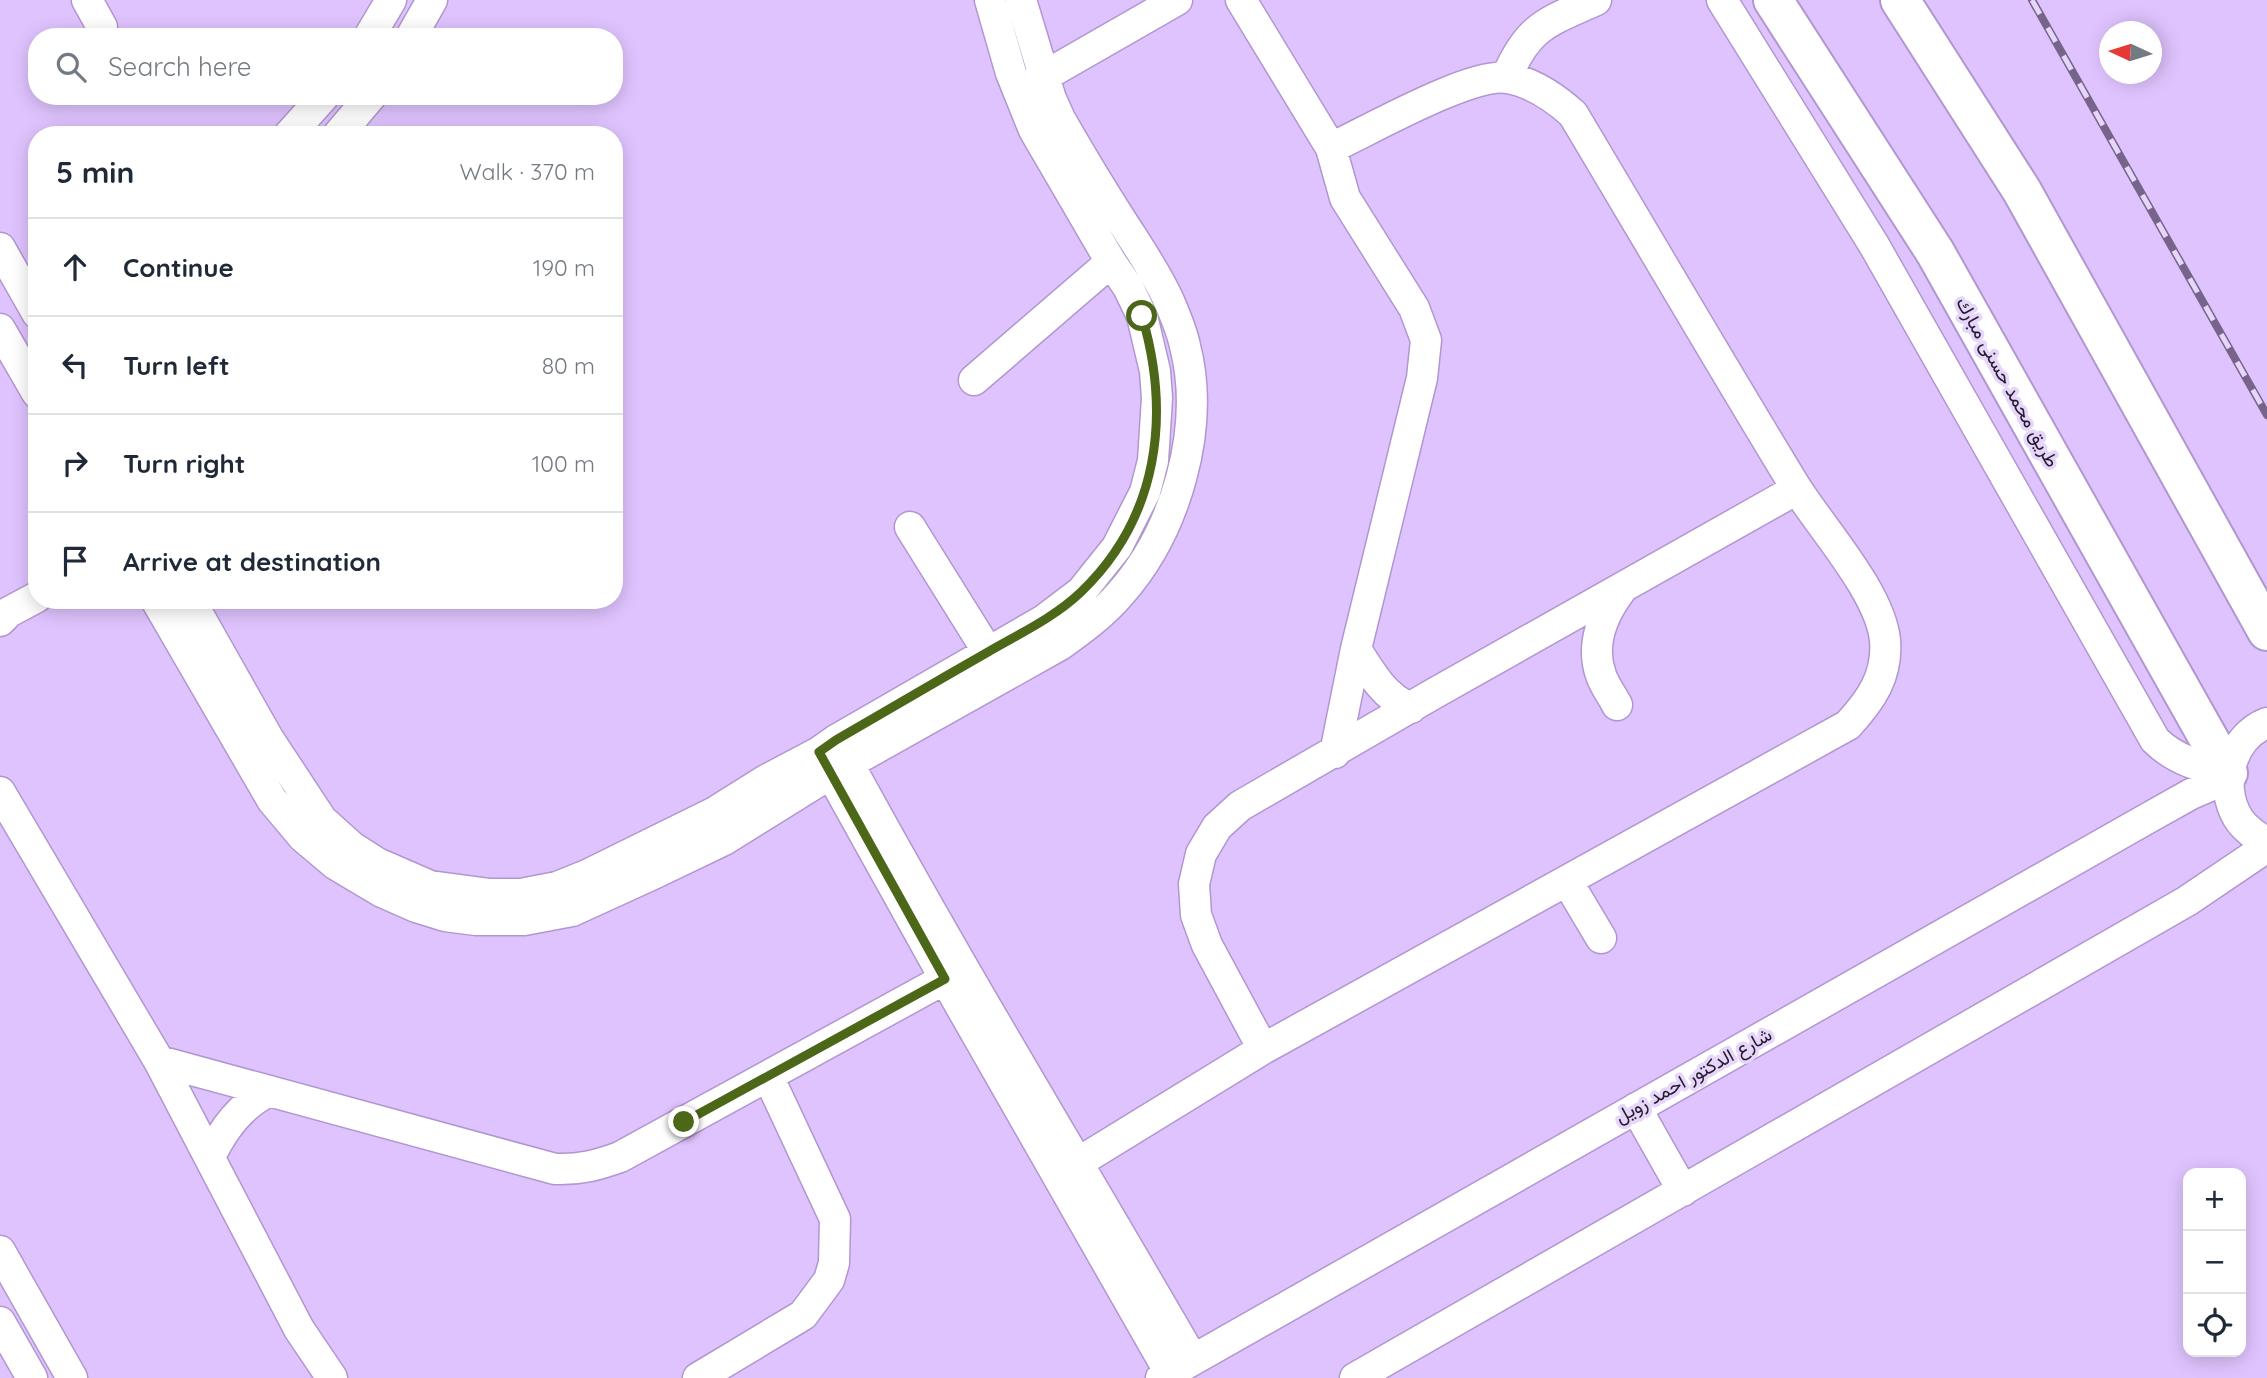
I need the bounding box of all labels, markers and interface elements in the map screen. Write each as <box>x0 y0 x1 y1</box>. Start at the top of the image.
north arrow <box>2099 21 2162 84</box>
search box <box>28 28 623 105</box>
icon: search <box>52 48 90 86</box>
text: Search here <box>108 50 252 83</box>
text: 5 min <box>56 153 134 191</box>
text: Walk · 370 m <box>460 157 595 186</box>
icon: ahead <box>56 248 94 286</box>
text: Continue <box>123 251 234 284</box>
text: 190 m <box>533 253 595 282</box>
street label: طريق محمد حسنى مبارك <box>1951 293 2065 471</box>
route start <box>1126 300 1157 331</box>
icon: left <box>56 346 94 384</box>
text: Turn left <box>123 349 230 382</box>
text: 80 m <box>542 351 595 380</box>
icon: right <box>56 444 94 482</box>
text: Turn right <box>123 447 245 480</box>
text: 100 m <box>532 449 595 478</box>
icon: arrive <box>56 542 94 580</box>
text: Arrive at destination <box>123 545 381 578</box>
street label: شارع الدكتور احمد زويل <box>1610 1022 1776 1129</box>
route end <box>668 1106 699 1137</box>
map controls <box>2183 1168 2246 1357</box>
button: + <box>2183 1168 2246 1231</box>
button: − <box>2183 1231 2246 1294</box>
button: locate <box>2183 1294 2246 1357</box>

